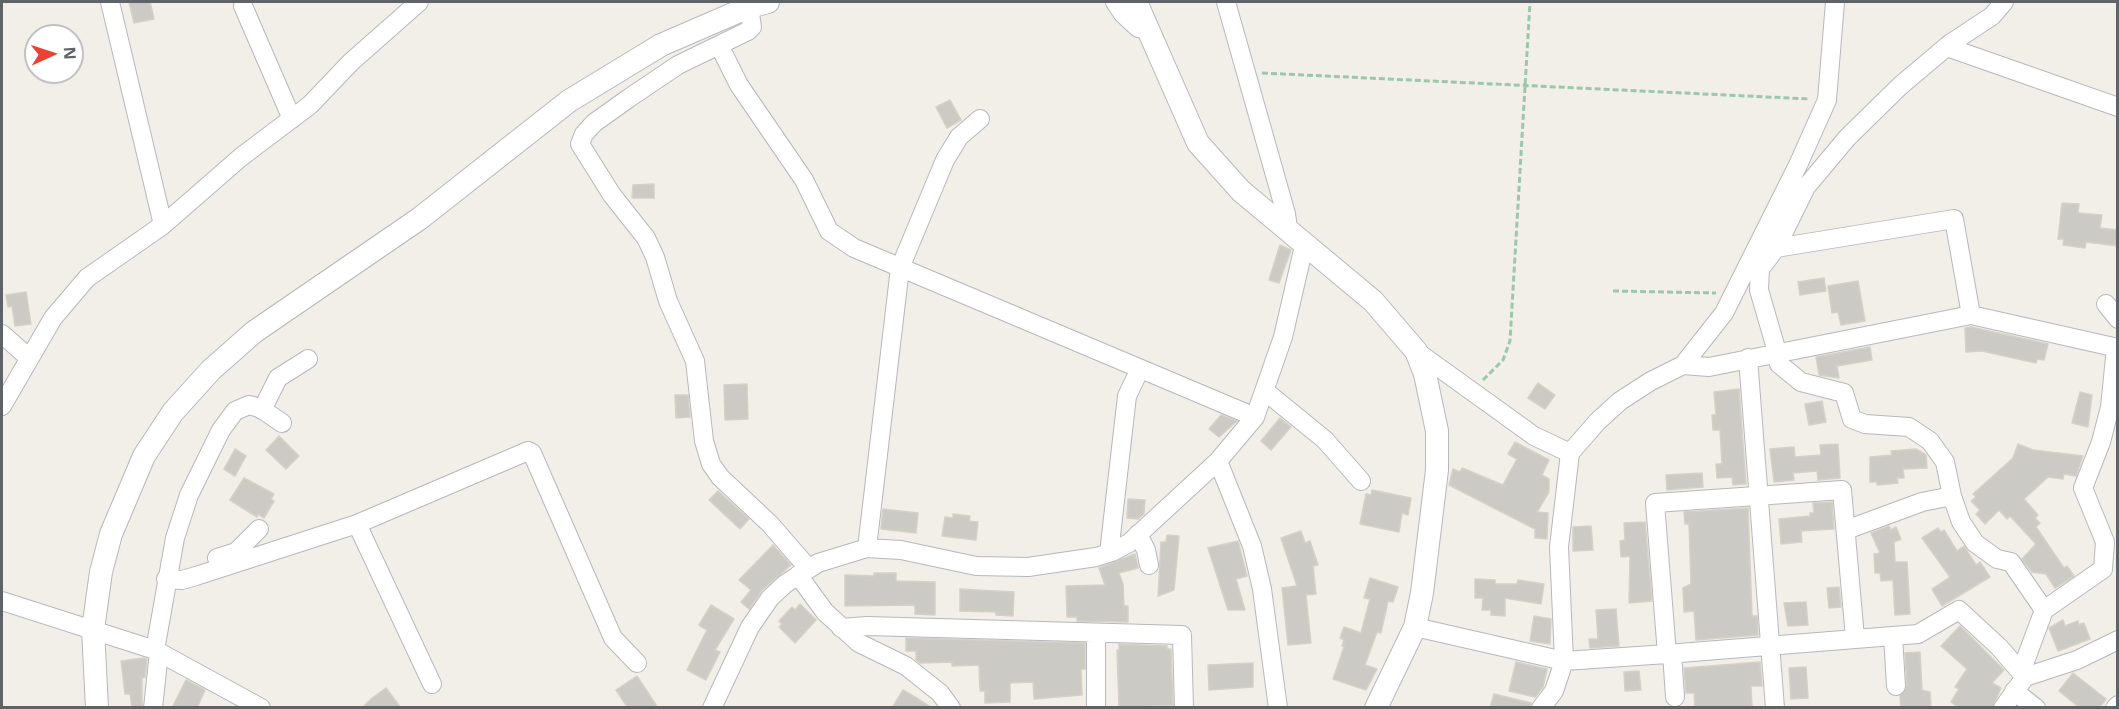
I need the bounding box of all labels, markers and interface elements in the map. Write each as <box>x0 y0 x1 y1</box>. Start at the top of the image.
north arrow <box>24 24 84 84</box>
text: N <box>59 46 81 60</box>

